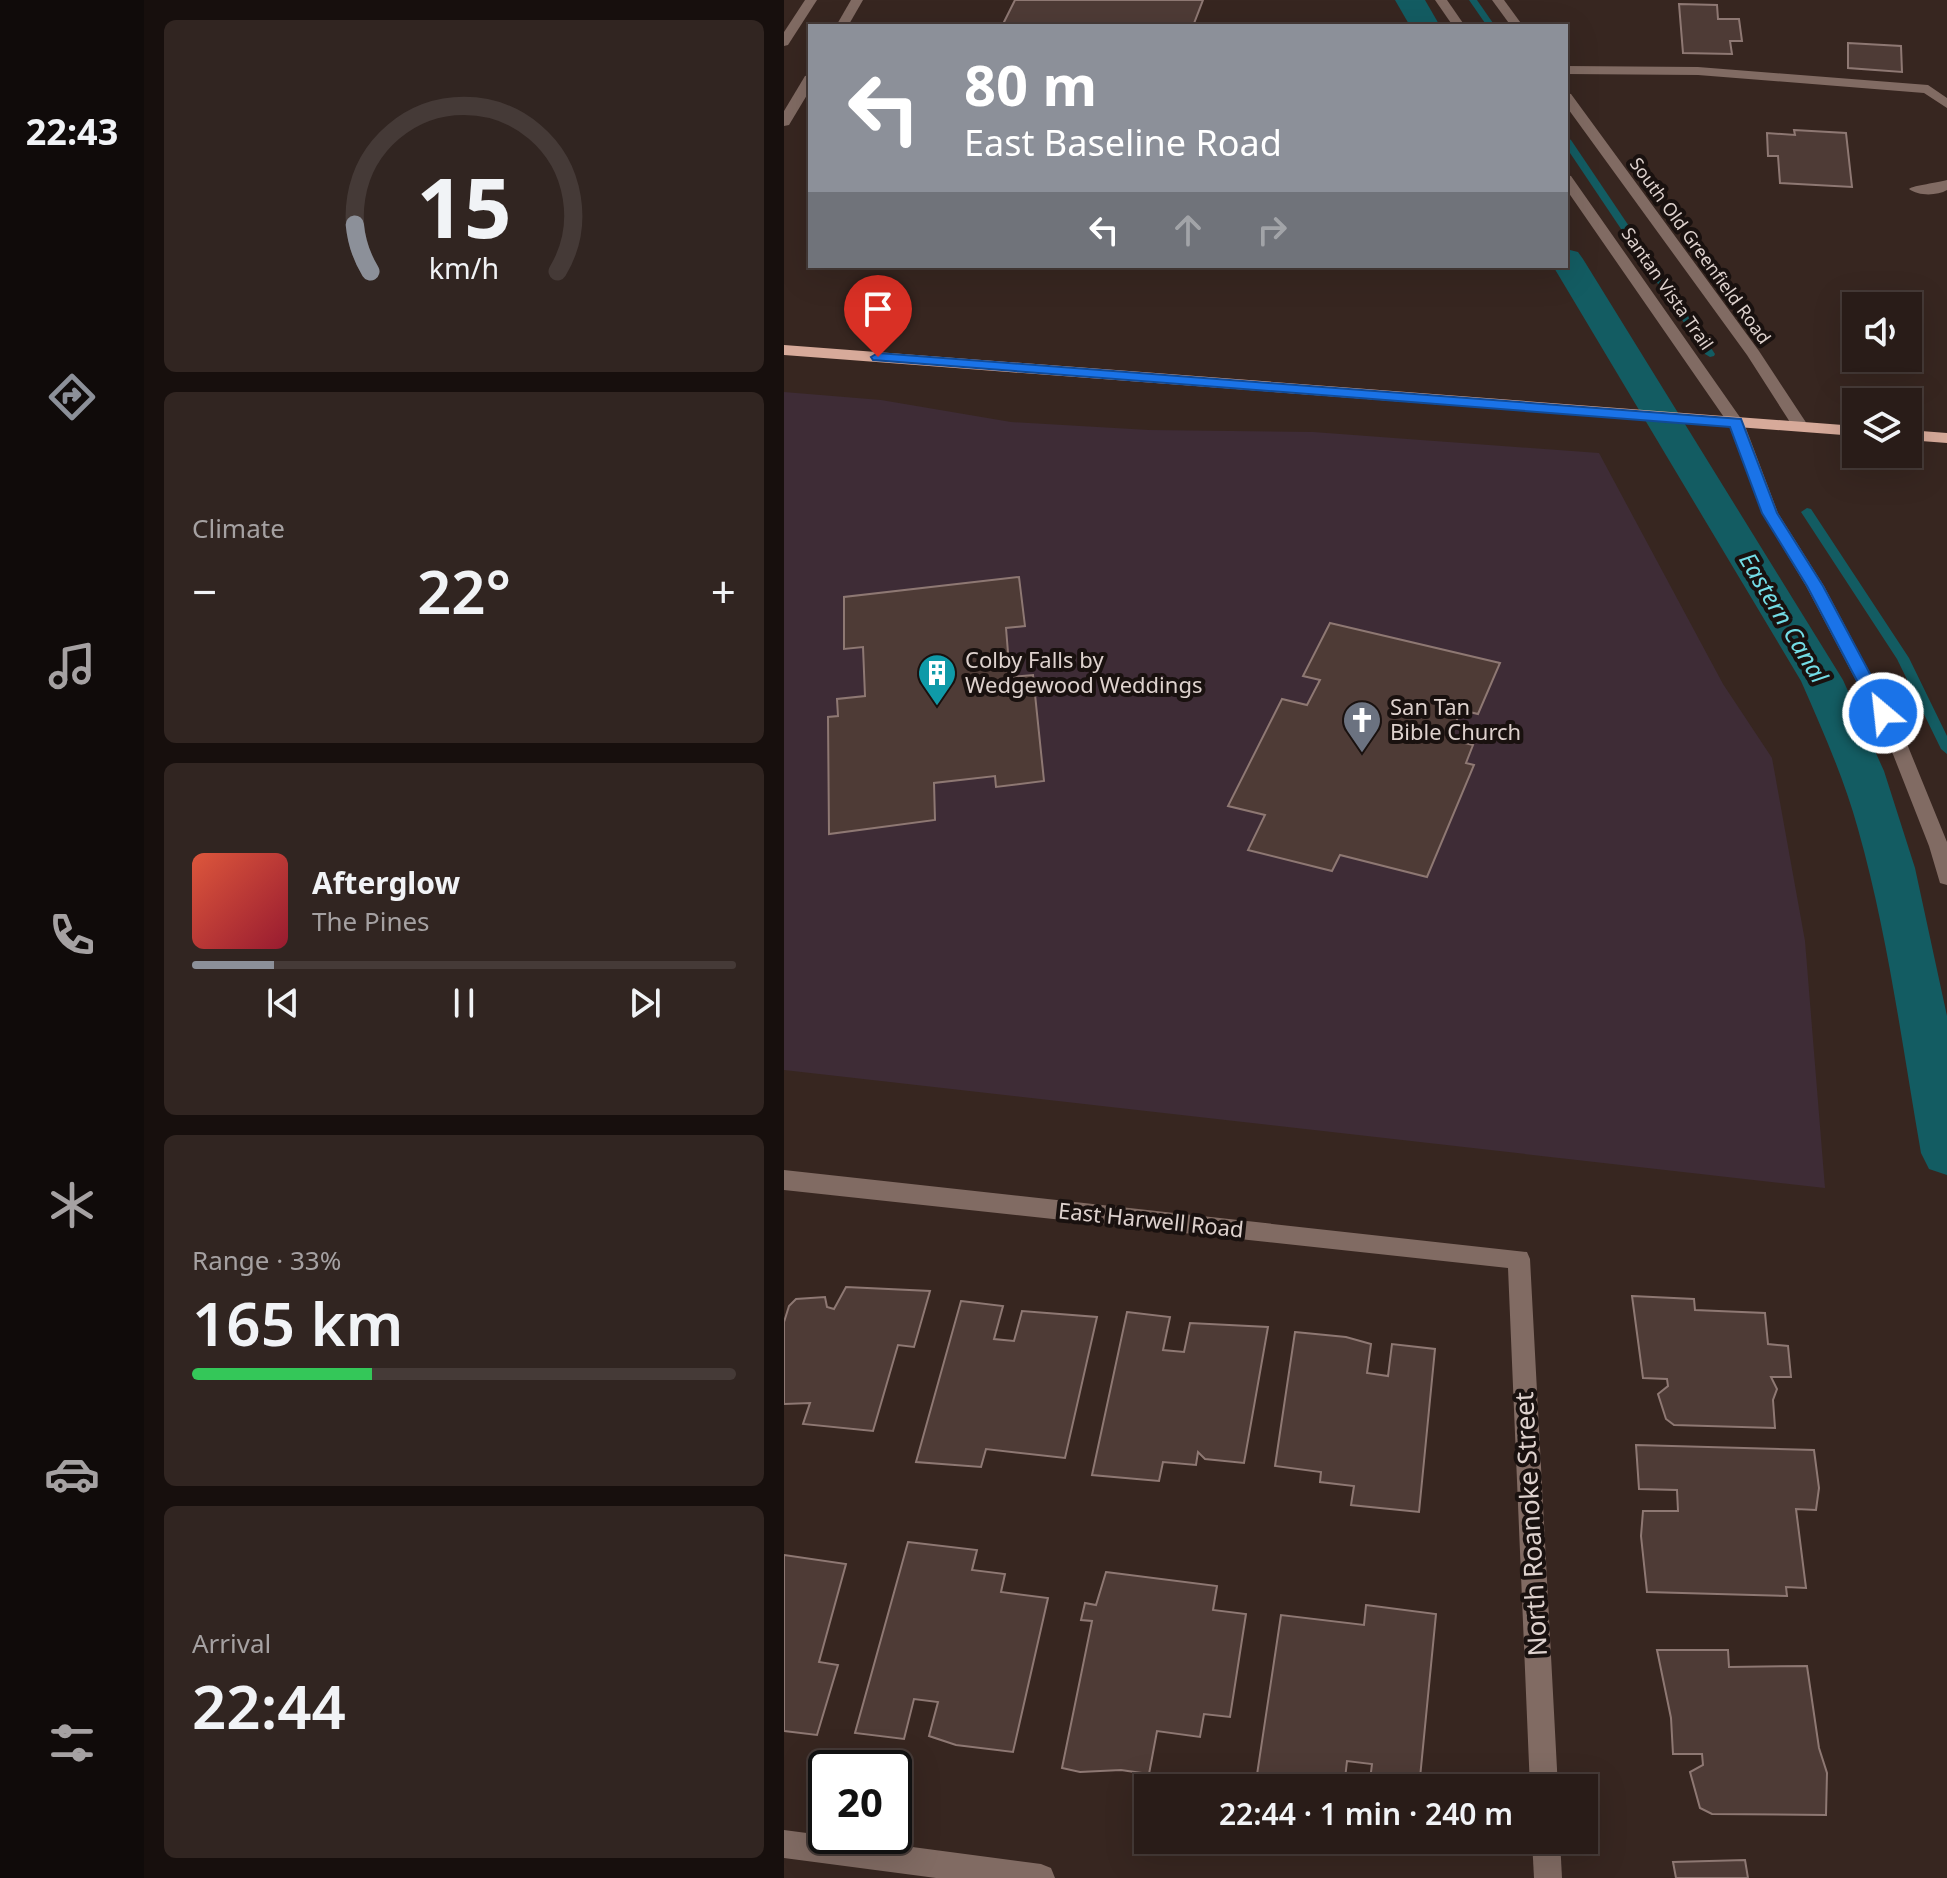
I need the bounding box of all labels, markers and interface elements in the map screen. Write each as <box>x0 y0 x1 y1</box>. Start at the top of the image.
text: 80 m <box>964 46 1097 122</box>
icon: left <box>832 56 936 160</box>
text: 22:43 <box>26 107 118 156</box>
text: East Baseline Road <box>964 118 1282 167</box>
text: 15 <box>416 148 512 261</box>
street label: South Old Greenfield Road <box>1625 152 1777 348</box>
icon: left <box>1082 208 1126 252</box>
icon: ahead <box>1166 208 1210 252</box>
icon: right <box>1250 208 1294 252</box>
street label: Santan Vista Trail <box>1617 222 1719 354</box>
text: km/h <box>429 248 499 287</box>
pin <box>844 275 912 357</box>
icon: arrive <box>856 287 900 331</box>
map controls <box>1842 292 1922 468</box>
button: sound <box>1842 292 1922 372</box>
icon: directions <box>44 369 100 425</box>
button: layers <box>1842 388 1922 468</box>
text: Climate <box>192 510 285 546</box>
water label: Eastern Canal <box>1732 546 1837 690</box>
text: 22° <box>417 550 511 632</box>
text: − <box>192 561 217 621</box>
text: + <box>711 561 736 621</box>
icon: music <box>44 638 100 694</box>
place label: Colby Falls by Wedgewood Weddings <box>965 644 1202 699</box>
building icon: Colby Falls by Wedgewood Weddings <box>916 652 958 707</box>
position arrow <box>1841 671 1925 755</box>
place label: San Tan Bible Church <box>1390 691 1521 746</box>
church icon: San Tan Bible Church <box>1341 699 1383 754</box>
text: Afterglow <box>312 862 460 903</box>
text: The Pines <box>312 903 430 939</box>
icon: phone <box>44 907 100 963</box>
icon: previous <box>261 981 305 1025</box>
icon: pause <box>442 981 486 1025</box>
icon: next <box>623 981 667 1025</box>
icon: climate <box>44 1177 100 1233</box>
street label: East Harwell Road <box>1057 1194 1245 1244</box>
text: Range · 33% <box>192 1242 341 1278</box>
text: 165 km <box>192 1282 403 1364</box>
street label: North Roanoke Street <box>1505 1391 1555 1657</box>
icon: car <box>44 1446 100 1502</box>
text: Arrival <box>192 1625 271 1661</box>
text: 22:44 <box>192 1665 346 1747</box>
icon: filters <box>44 1715 100 1771</box>
speed limit sign: 20 <box>808 1750 912 1854</box>
text: 22:44 · 1 min · 240 m <box>1219 1793 1513 1834</box>

